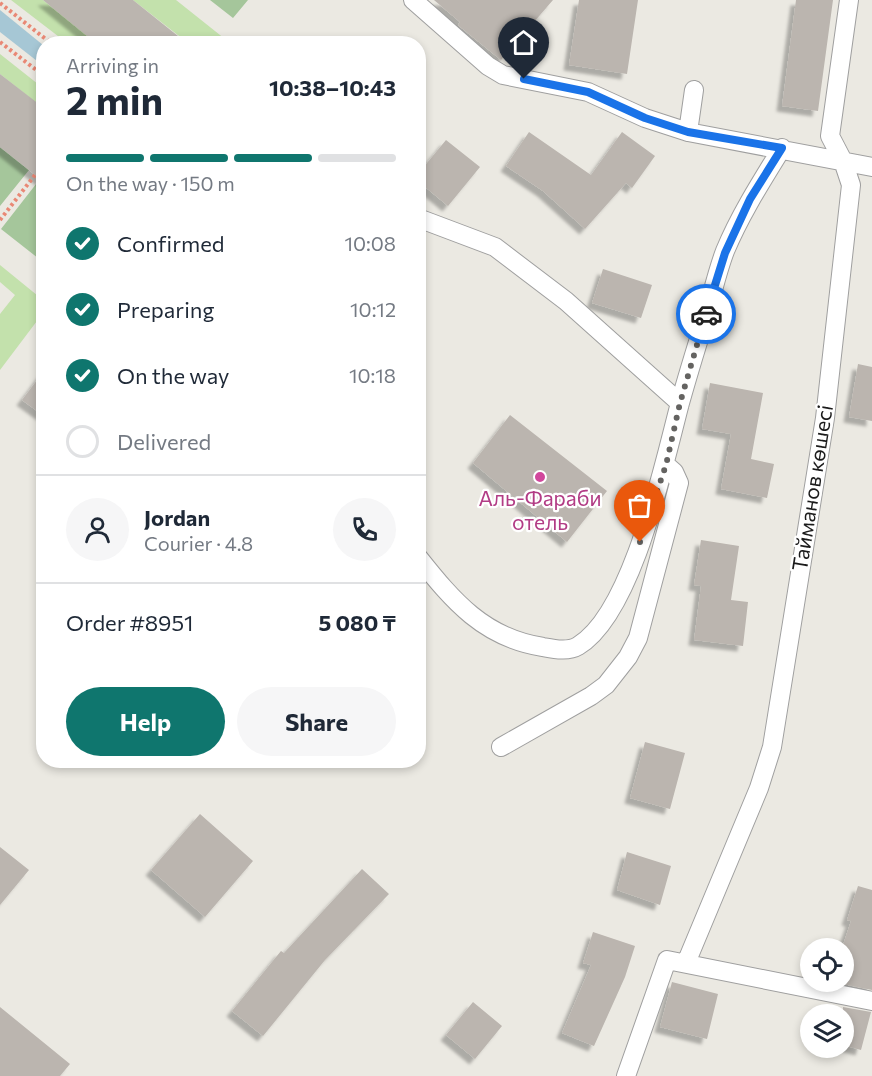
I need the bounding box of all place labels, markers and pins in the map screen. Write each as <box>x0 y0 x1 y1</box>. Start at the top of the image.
pin <box>498 17 549 79</box>
marker: Аль-Фараби отель <box>533 470 547 484</box>
pin <box>614 480 665 542</box>
place label: Аль-Фараби отель <box>478 485 602 534</box>

